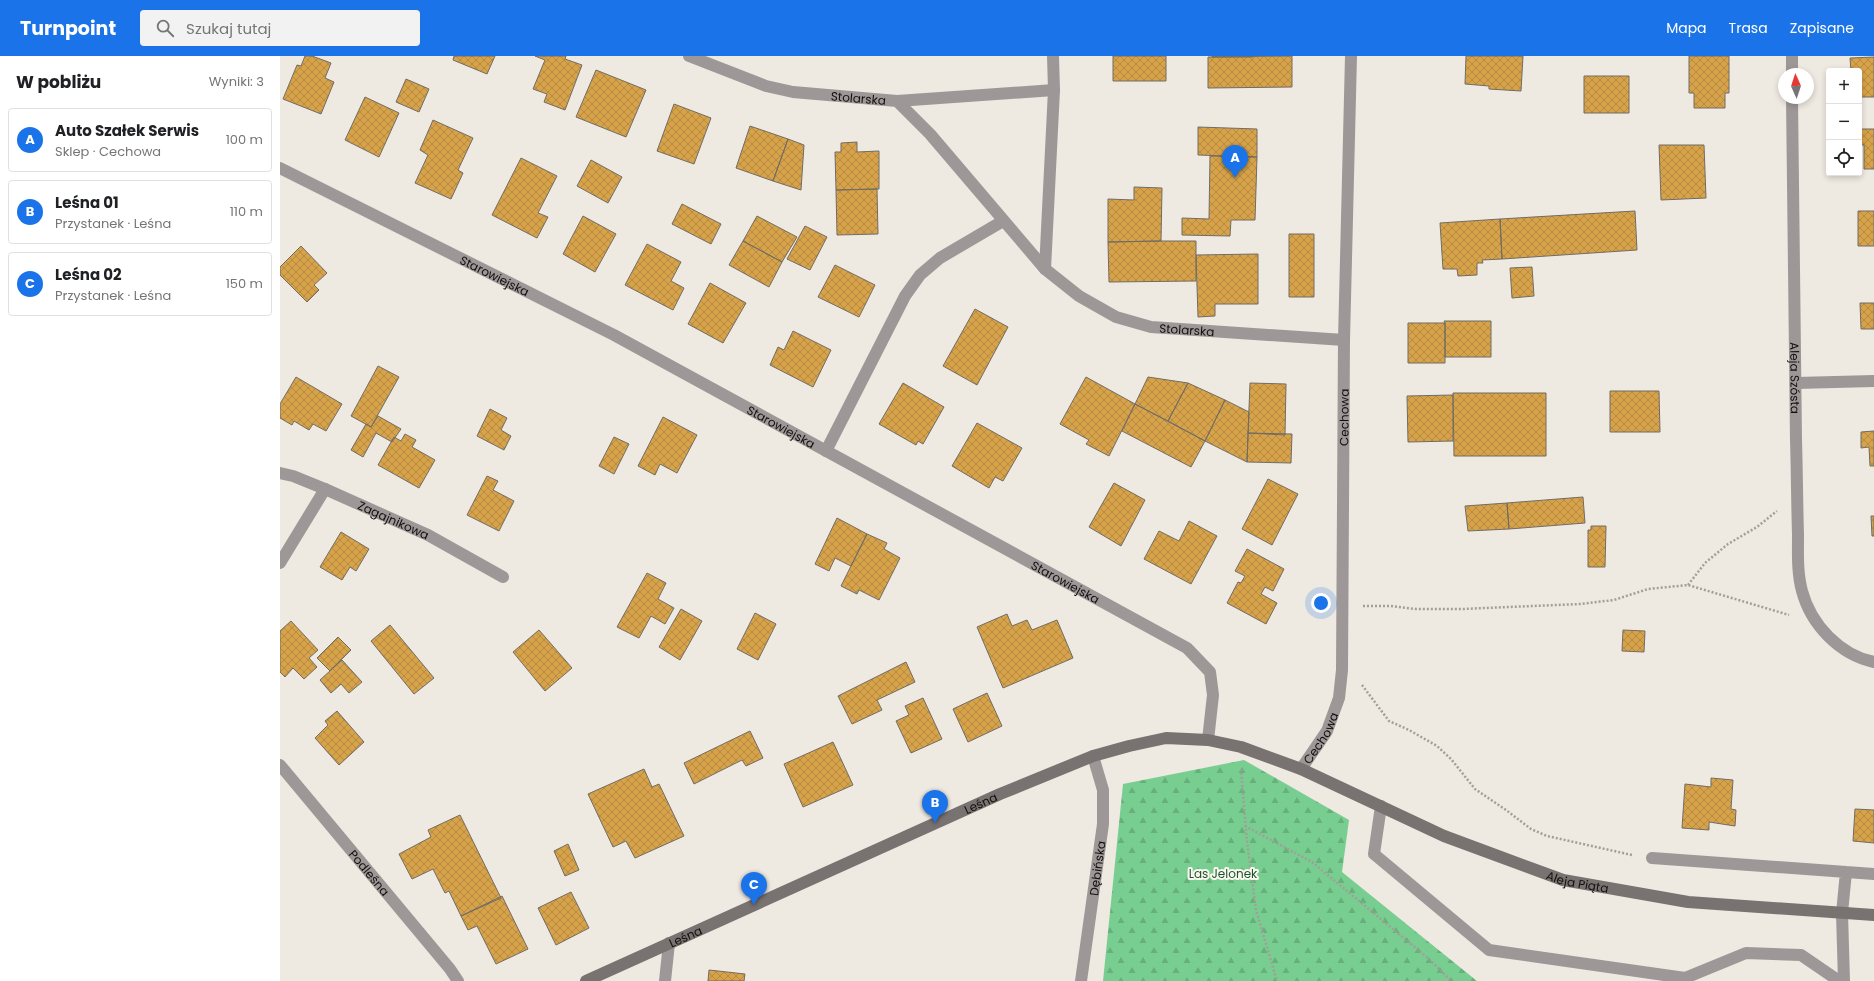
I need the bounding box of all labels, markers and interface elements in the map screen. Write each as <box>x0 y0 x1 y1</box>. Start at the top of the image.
search box <box>140 10 420 46</box>
text: Turnpoint <box>20 15 116 42</box>
icon: search <box>154 17 176 39</box>
text: Szukaj tutaj <box>186 18 271 39</box>
text: Mapa <box>1666 18 1707 38</box>
text: Trasa <box>1729 18 1768 38</box>
text: Zapisane <box>1790 18 1854 38</box>
north arrow <box>1778 68 1814 104</box>
map controls <box>1826 68 1862 176</box>
button: + <box>1826 68 1862 104</box>
text: W pobliżu <box>16 70 101 94</box>
text: Wyniki: 3 <box>209 72 264 91</box>
street label: Stolarska <box>830 87 887 109</box>
button: − <box>1826 104 1862 140</box>
text: Auto Szałek Serwis <box>55 120 199 141</box>
text: A <box>25 130 35 149</box>
text: 100 m <box>226 130 263 149</box>
button: locate <box>1826 140 1862 176</box>
text: Sklep · Cechowa <box>55 142 161 161</box>
pin: A <box>1222 145 1248 178</box>
text: Leśna 01 <box>55 192 119 213</box>
text: B <box>26 202 34 221</box>
text: 110 m <box>230 202 263 221</box>
text: Przystanek · Leśna <box>55 214 171 233</box>
street label: Starowiejska <box>457 251 532 300</box>
text: Leśna 02 <box>55 264 122 285</box>
text: C <box>25 274 35 293</box>
text: 150 m <box>226 274 263 293</box>
text: Przystanek · Leśna <box>55 286 171 305</box>
street label: Stolarska <box>1159 319 1215 340</box>
street label: Aleja Szósta <box>1787 342 1804 414</box>
street label: Cechowa <box>1335 389 1352 446</box>
street label: Starowiejska <box>744 401 818 452</box>
street label: Zagajnikowa <box>355 496 432 543</box>
street label: Starowiejska <box>1028 556 1103 607</box>
your location <box>1311 593 1331 613</box>
street label: Cechowa <box>1299 710 1342 767</box>
street label: Leśna <box>961 788 1000 818</box>
pin: B <box>922 790 948 823</box>
street label: Dębińska <box>1085 840 1109 897</box>
street label: Podleśna <box>345 846 394 899</box>
park label: Las Jelonek <box>1189 865 1258 882</box>
street label: Aleja Piąta <box>1544 866 1610 896</box>
pin: C <box>741 872 767 905</box>
street label: Leśna <box>666 921 705 951</box>

